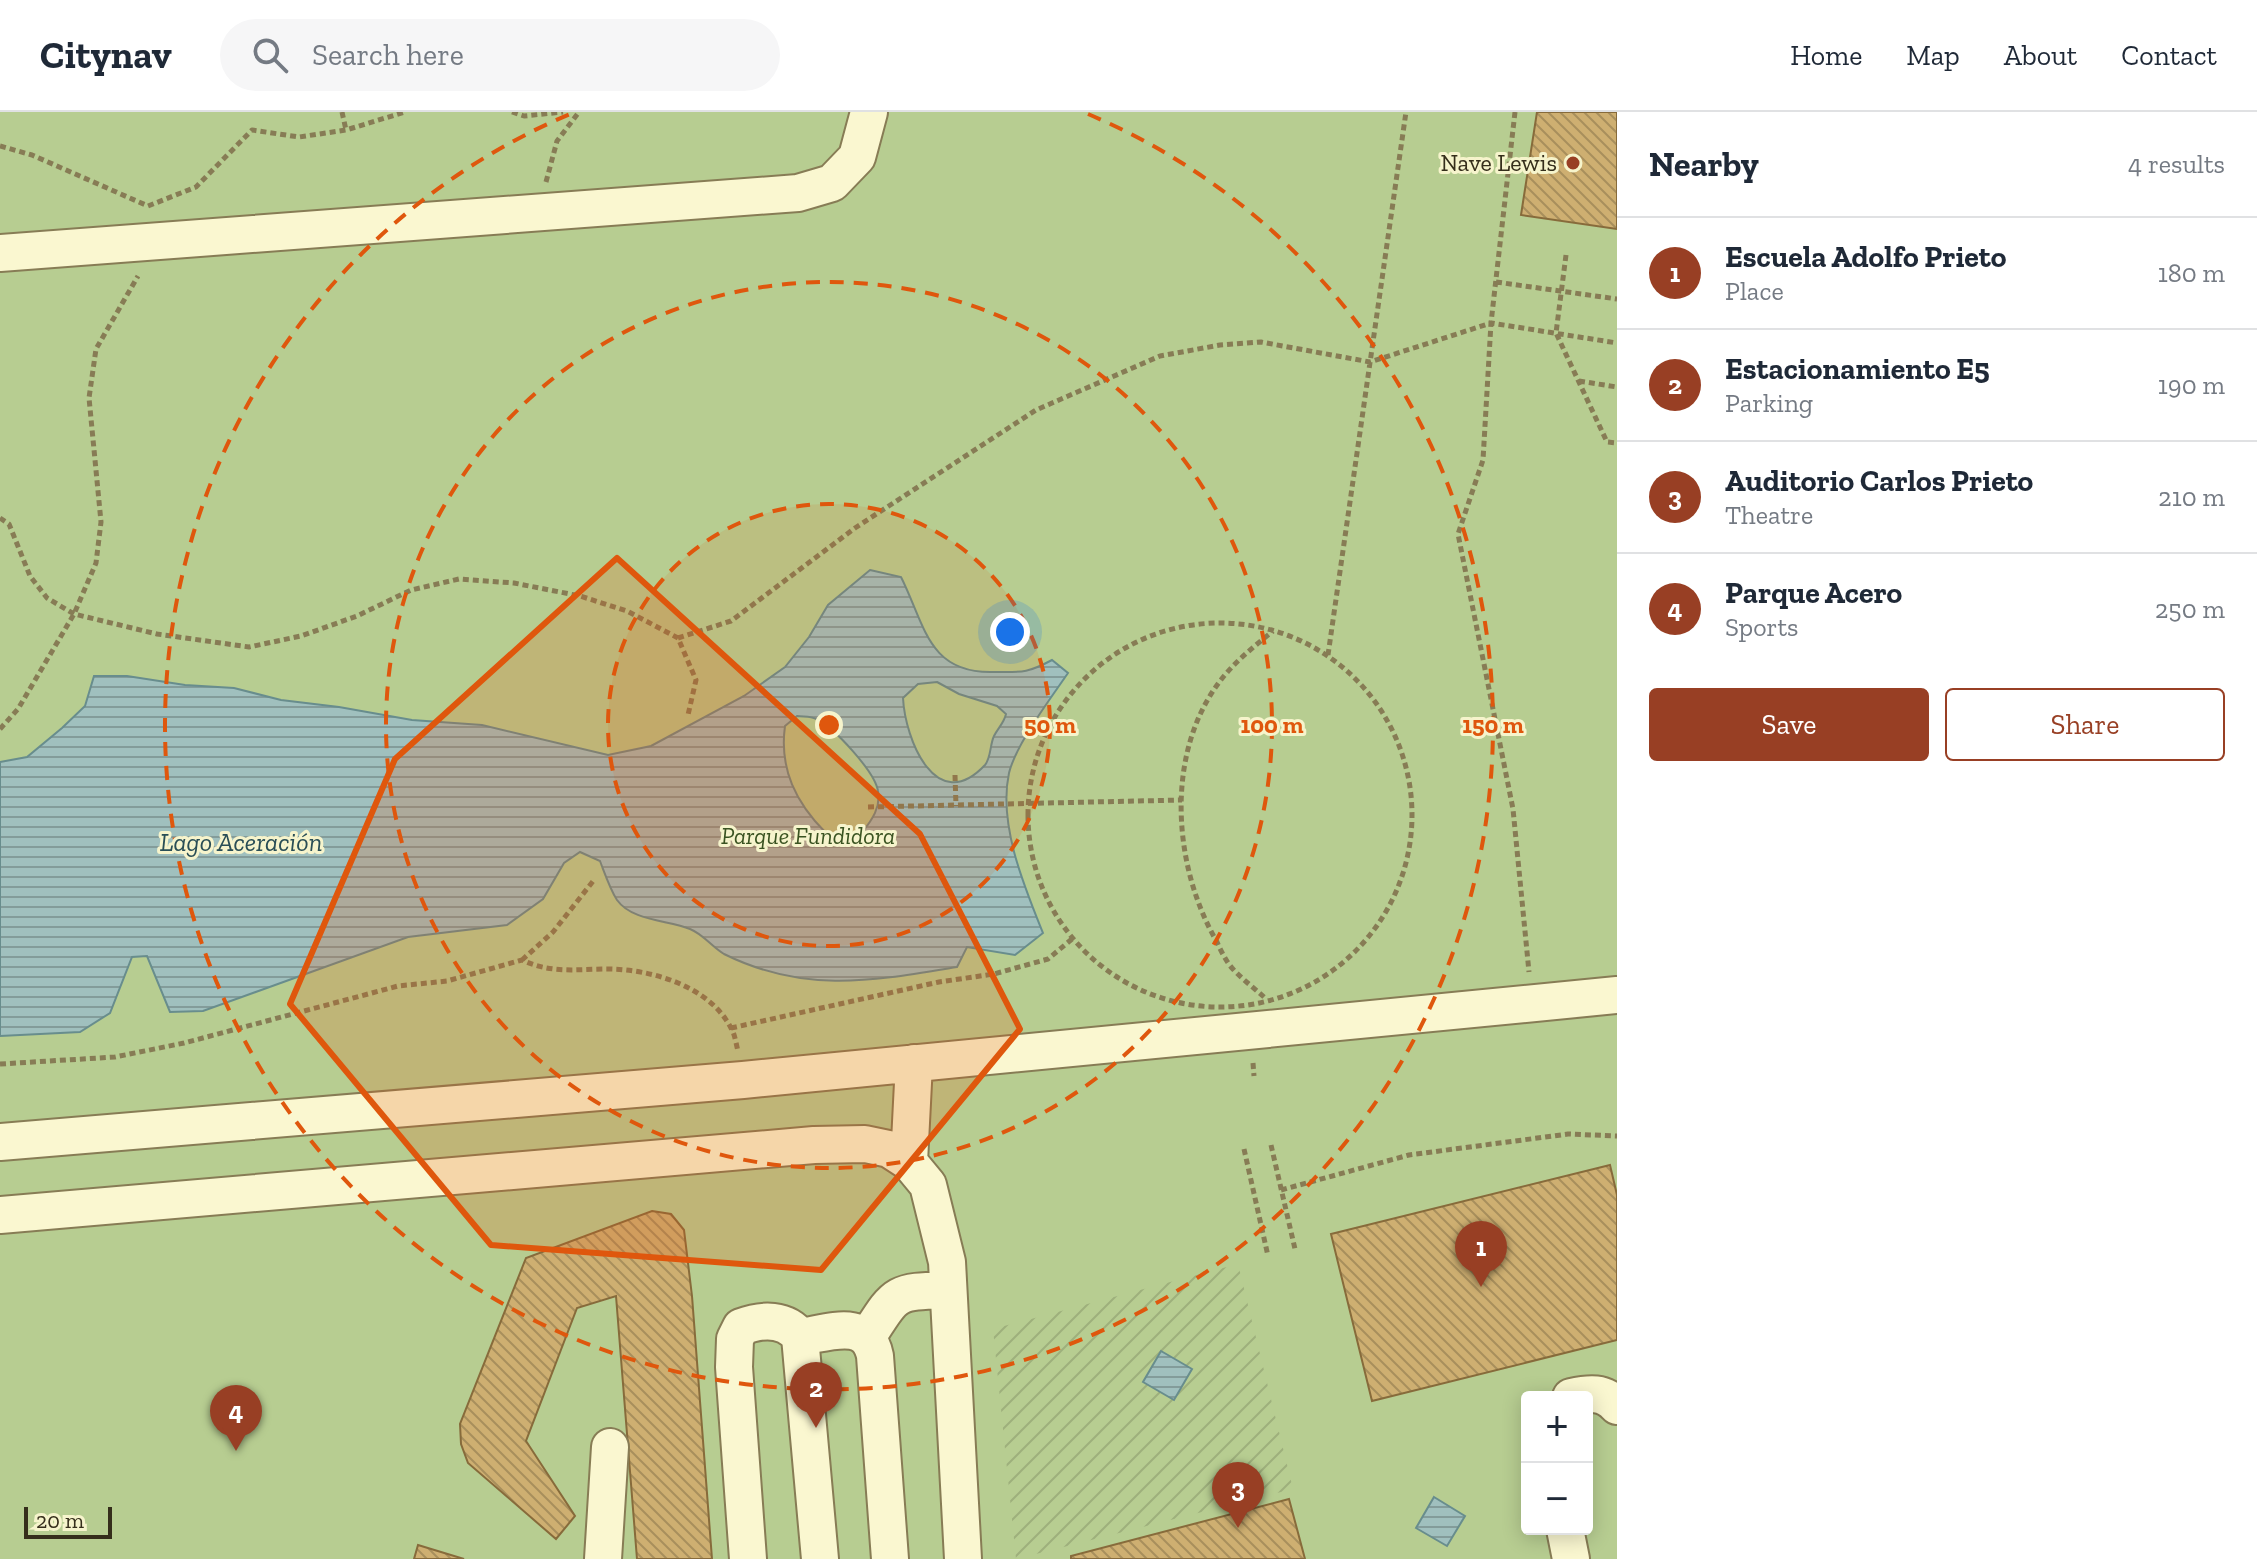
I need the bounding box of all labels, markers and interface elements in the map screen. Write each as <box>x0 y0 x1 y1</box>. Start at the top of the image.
search box <box>220 19 780 91</box>
text: Citynav <box>40 32 172 78</box>
icon: search <box>248 33 292 77</box>
text: Search here <box>312 37 464 73</box>
text: Home <box>1790 39 1862 72</box>
text: Map <box>1906 39 1960 72</box>
text: About <box>2004 39 2077 72</box>
text: Contact <box>2121 39 2217 72</box>
text: Nearby <box>1649 144 1759 185</box>
place label: Nave Lewis <box>1440 148 1557 177</box>
text: 4 results <box>2128 148 2225 180</box>
marker: Nave Lewis <box>1564 154 1582 172</box>
text: Escuela Adolfo Prieto <box>1725 239 2007 275</box>
text: 1 <box>1670 257 1680 289</box>
text: 180 m <box>2158 257 2225 289</box>
text: Place <box>1725 275 1784 307</box>
text: Estacionamiento E5 <box>1725 351 1990 387</box>
text: 2 <box>1668 369 1682 401</box>
text: 190 m <box>2158 369 2225 401</box>
text: Parking <box>1725 387 1813 419</box>
text: Auditorio Carlos Prieto <box>1725 463 2033 499</box>
text: 3 <box>1668 481 1682 513</box>
text: 210 m <box>2158 481 2225 513</box>
text: Theatre <box>1725 499 1813 531</box>
text: Parque Acero <box>1725 575 1902 611</box>
text: 4 <box>1668 593 1682 625</box>
text: 250 m <box>2155 593 2225 625</box>
text: Sports <box>1725 611 1798 643</box>
your location <box>990 612 1030 652</box>
button: Save <box>1649 688 1929 761</box>
button: Share <box>1945 688 2225 761</box>
text: 50 m <box>1024 710 1076 739</box>
text: 100 m <box>1241 710 1303 739</box>
text: 150 m <box>1462 710 1524 739</box>
centre of rings <box>815 711 843 739</box>
park label: Parque Fundidora <box>721 821 895 850</box>
water label: Lago Aceración <box>160 826 322 858</box>
pin: 1 <box>1455 1221 1507 1287</box>
pin: 2 <box>790 1362 842 1428</box>
pin: 4 <box>210 1385 262 1451</box>
map controls <box>1521 1391 1593 1535</box>
button: + <box>1521 1391 1593 1463</box>
pin: 3 <box>1212 1462 1264 1528</box>
button: − <box>1521 1463 1593 1535</box>
scale bar <box>24 1503 112 1539</box>
text: 20 m <box>36 1507 84 1534</box>

